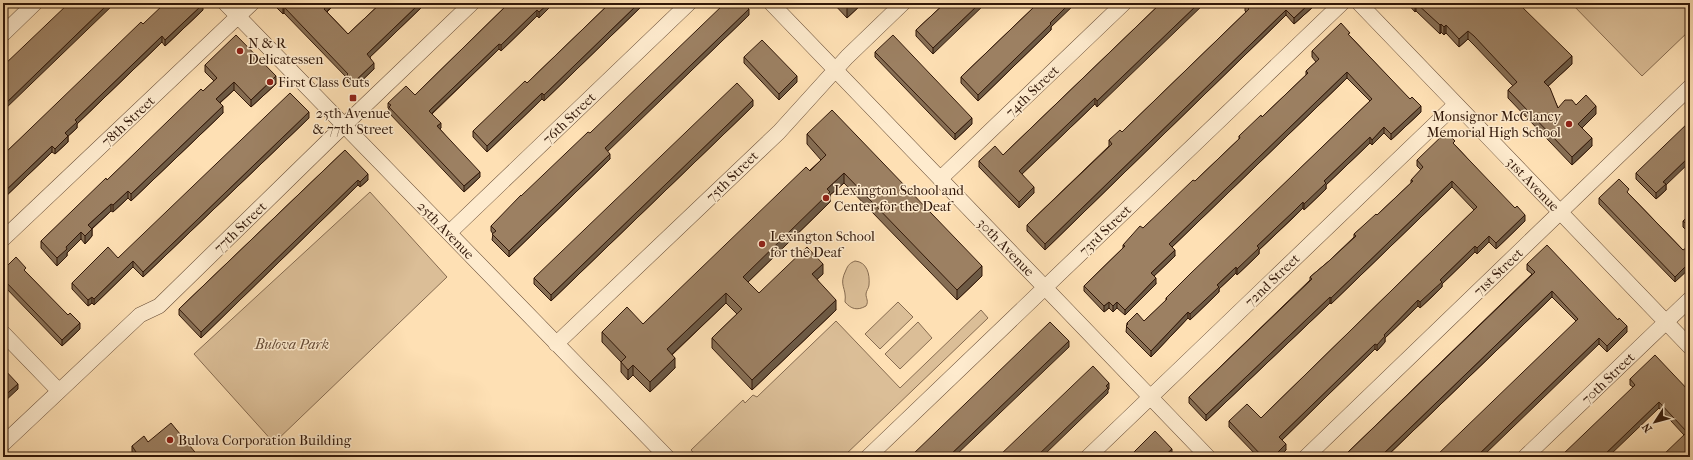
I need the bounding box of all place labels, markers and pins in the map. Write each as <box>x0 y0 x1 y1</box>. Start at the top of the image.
place label: N & R Delicatessen <box>248 35 323 68</box>
marker: N & R Delicatessen <box>235 46 245 56</box>
place label: First Class Cuts <box>278 74 369 91</box>
marker: First Class Cuts <box>265 77 275 87</box>
marker: 25th Avenue & 77th Street <box>348 93 358 103</box>
place label: 25th Avenue & 77th Street <box>313 105 393 138</box>
place label: Monsignor McClancy Memorial High School <box>1427 108 1562 141</box>
marker: Monsignor McClancy Memorial High School <box>1564 119 1574 129</box>
place label: Lexington School and Center for the Deaf <box>834 182 964 215</box>
marker: Lexington School and Center for the Deaf <box>821 193 831 203</box>
place label: Lexington School for the Deaf <box>770 228 875 261</box>
marker: Lexington School for the Deaf <box>757 239 767 249</box>
place label: Bulova Corporation Building <box>178 432 352 449</box>
marker: Bulova Corporation Building <box>165 435 175 445</box>

